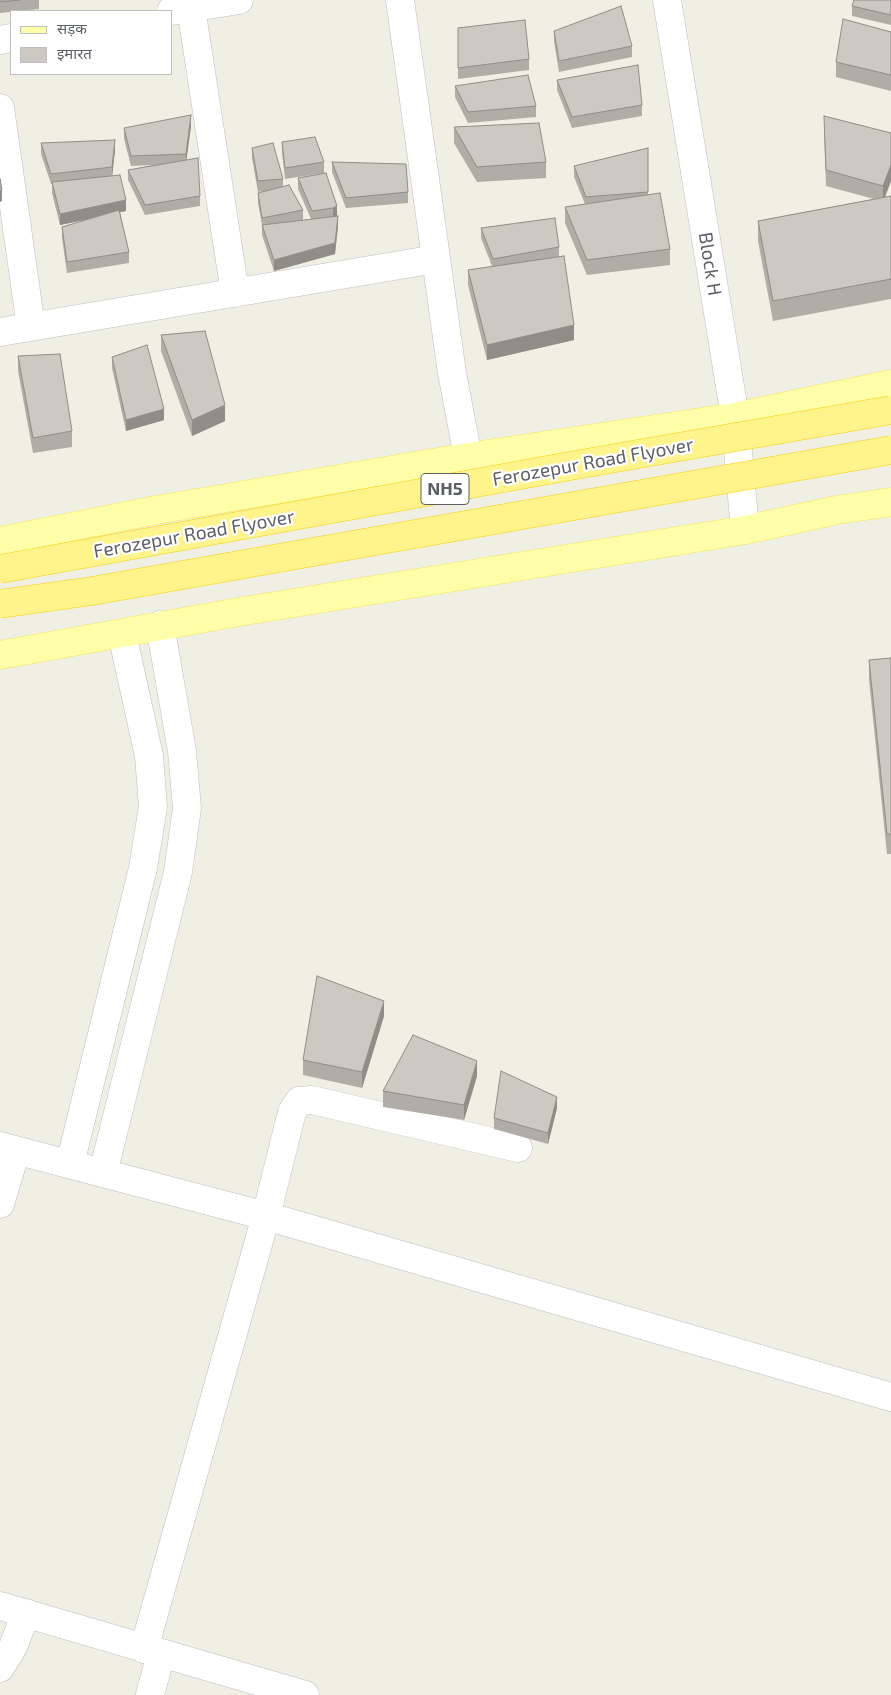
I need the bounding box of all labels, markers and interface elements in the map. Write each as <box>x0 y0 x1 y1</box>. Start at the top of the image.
legend <box>10 10 172 75</box>
text: सड़क <box>57 19 87 37</box>
text: इमारत <box>57 44 92 62</box>
street label: Block H <box>694 231 726 297</box>
street label: Ferozepur Road Flyover <box>491 433 695 491</box>
road number: NH5 <box>421 474 469 504</box>
street label: Ferozepur Road Flyover <box>92 505 296 563</box>

